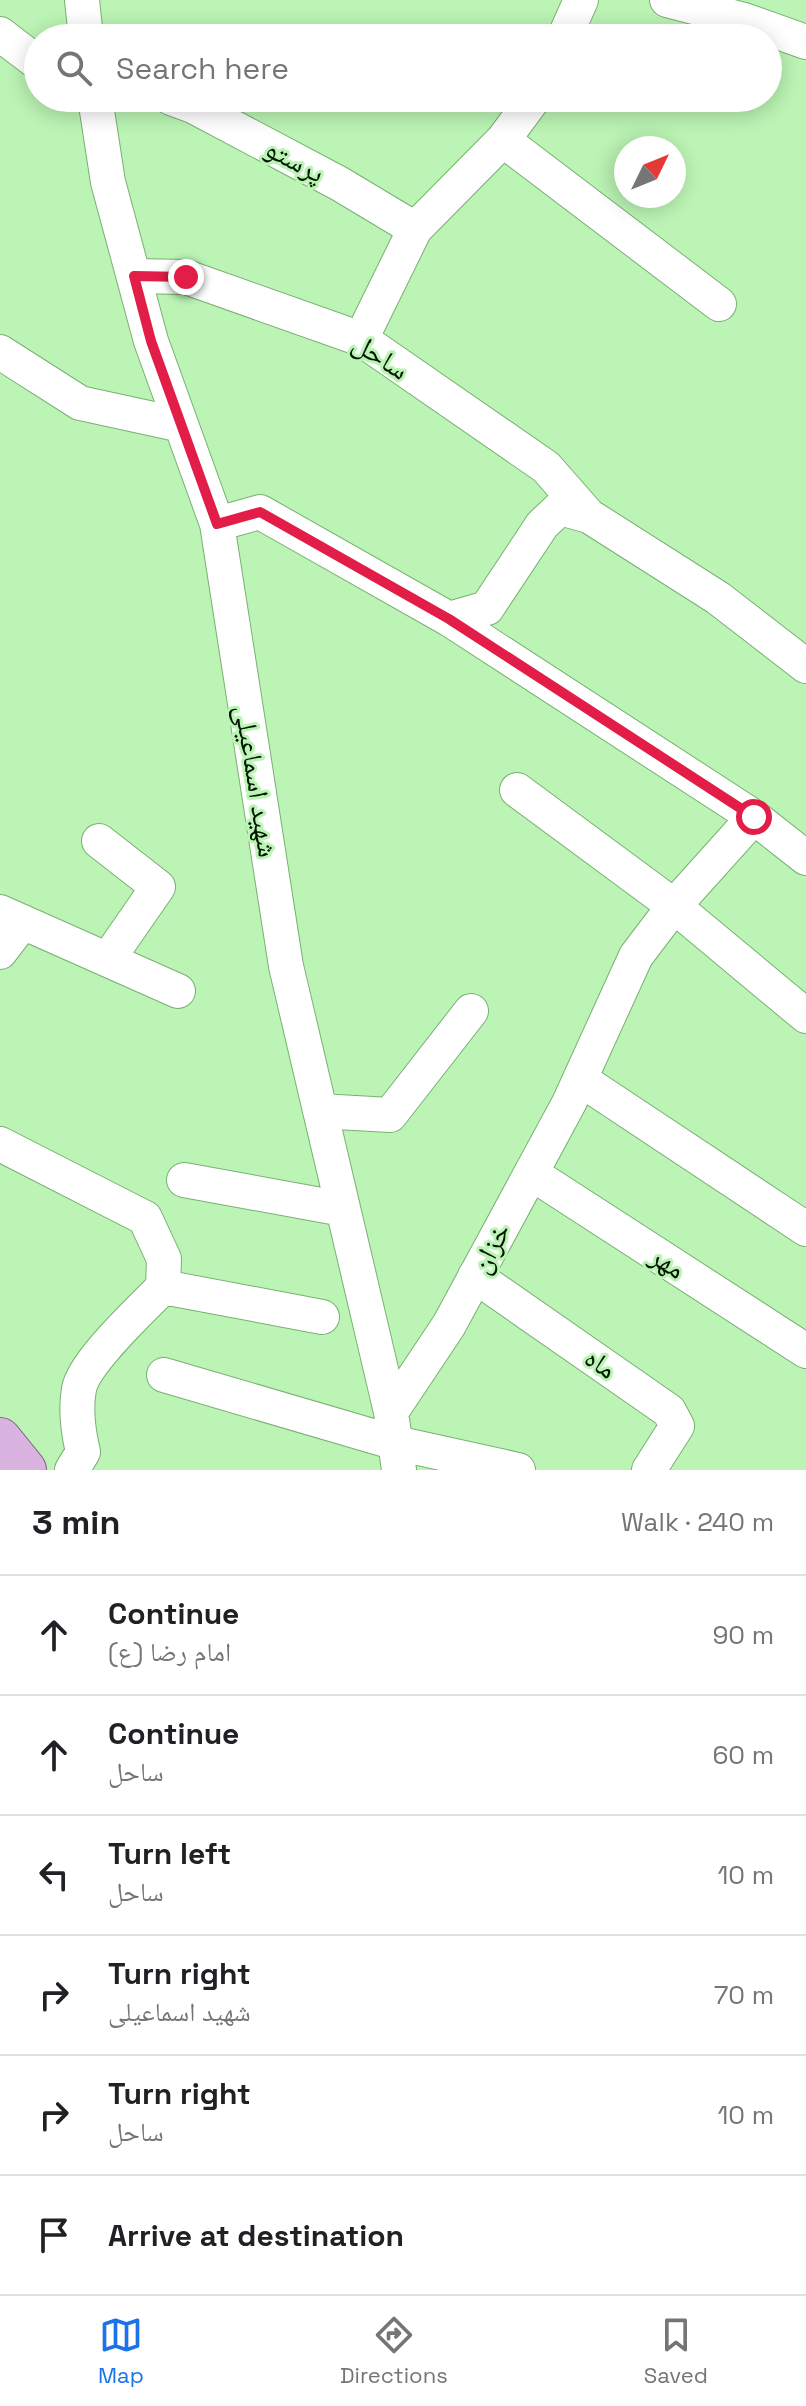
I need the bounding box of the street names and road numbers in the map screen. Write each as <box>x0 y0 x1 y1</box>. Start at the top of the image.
street label: پرستو <box>259 129 331 191</box>
street label: ساحل <box>346 325 416 387</box>
street label: شهید اسماعیلی <box>227 702 287 860</box>
street label: خزان <box>462 1217 518 1279</box>
street label: مهر <box>643 1237 692 1287</box>
street label: ماه <box>578 1339 624 1387</box>

